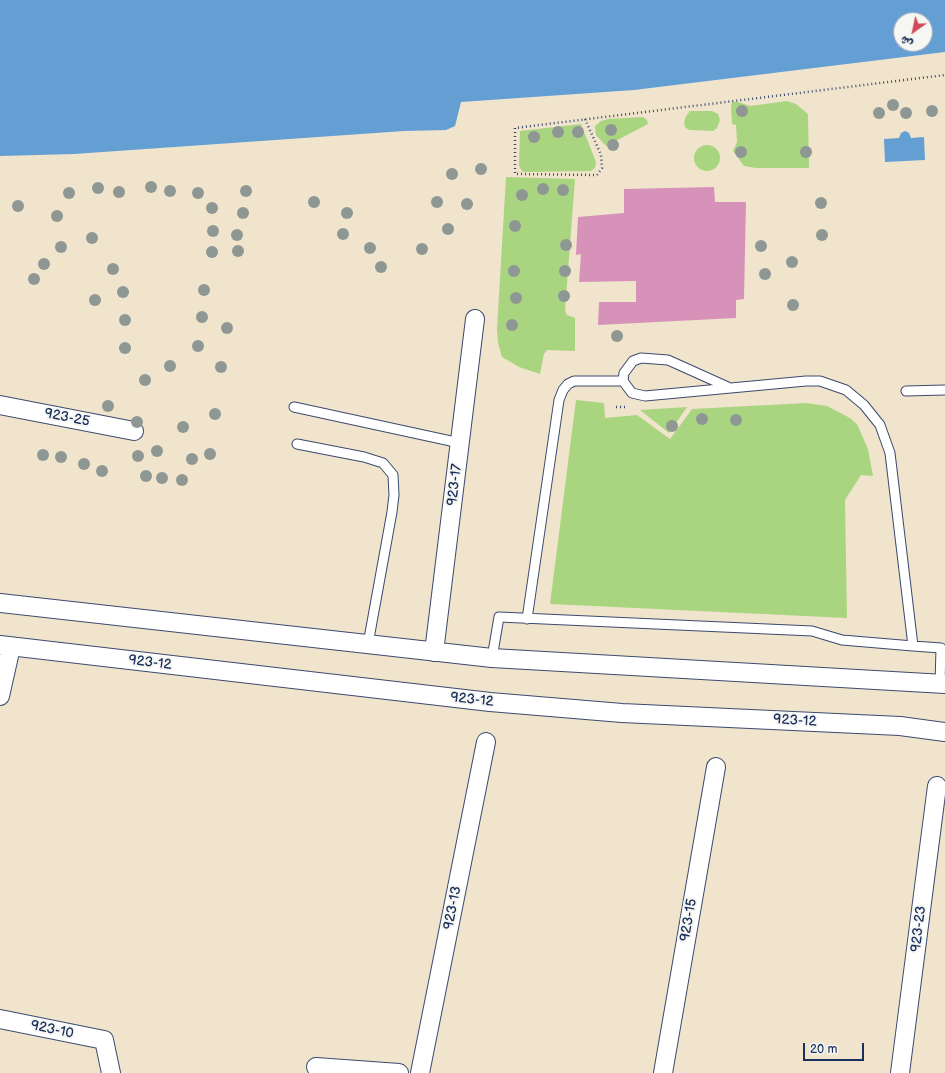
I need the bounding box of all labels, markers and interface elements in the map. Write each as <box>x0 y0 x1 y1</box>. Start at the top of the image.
north arrow <box>893 12 933 52</box>
text: ش <box>898 33 915 50</box>
street label: 923-25 <box>43 405 91 431</box>
street label: 923-17 <box>444 463 466 507</box>
street label: 923-12 <box>127 652 173 674</box>
street label: 923-12 <box>449 689 495 711</box>
street label: 923-12 <box>773 711 817 731</box>
street label: 923-13 <box>441 885 465 931</box>
street label: 923-15 <box>677 897 701 943</box>
street label: 923-23 <box>908 905 930 953</box>
street label: 923-10 <box>29 1017 75 1043</box>
scale bar <box>805 1035 866 1061</box>
text: 20 m <box>810 1042 837 1057</box>

